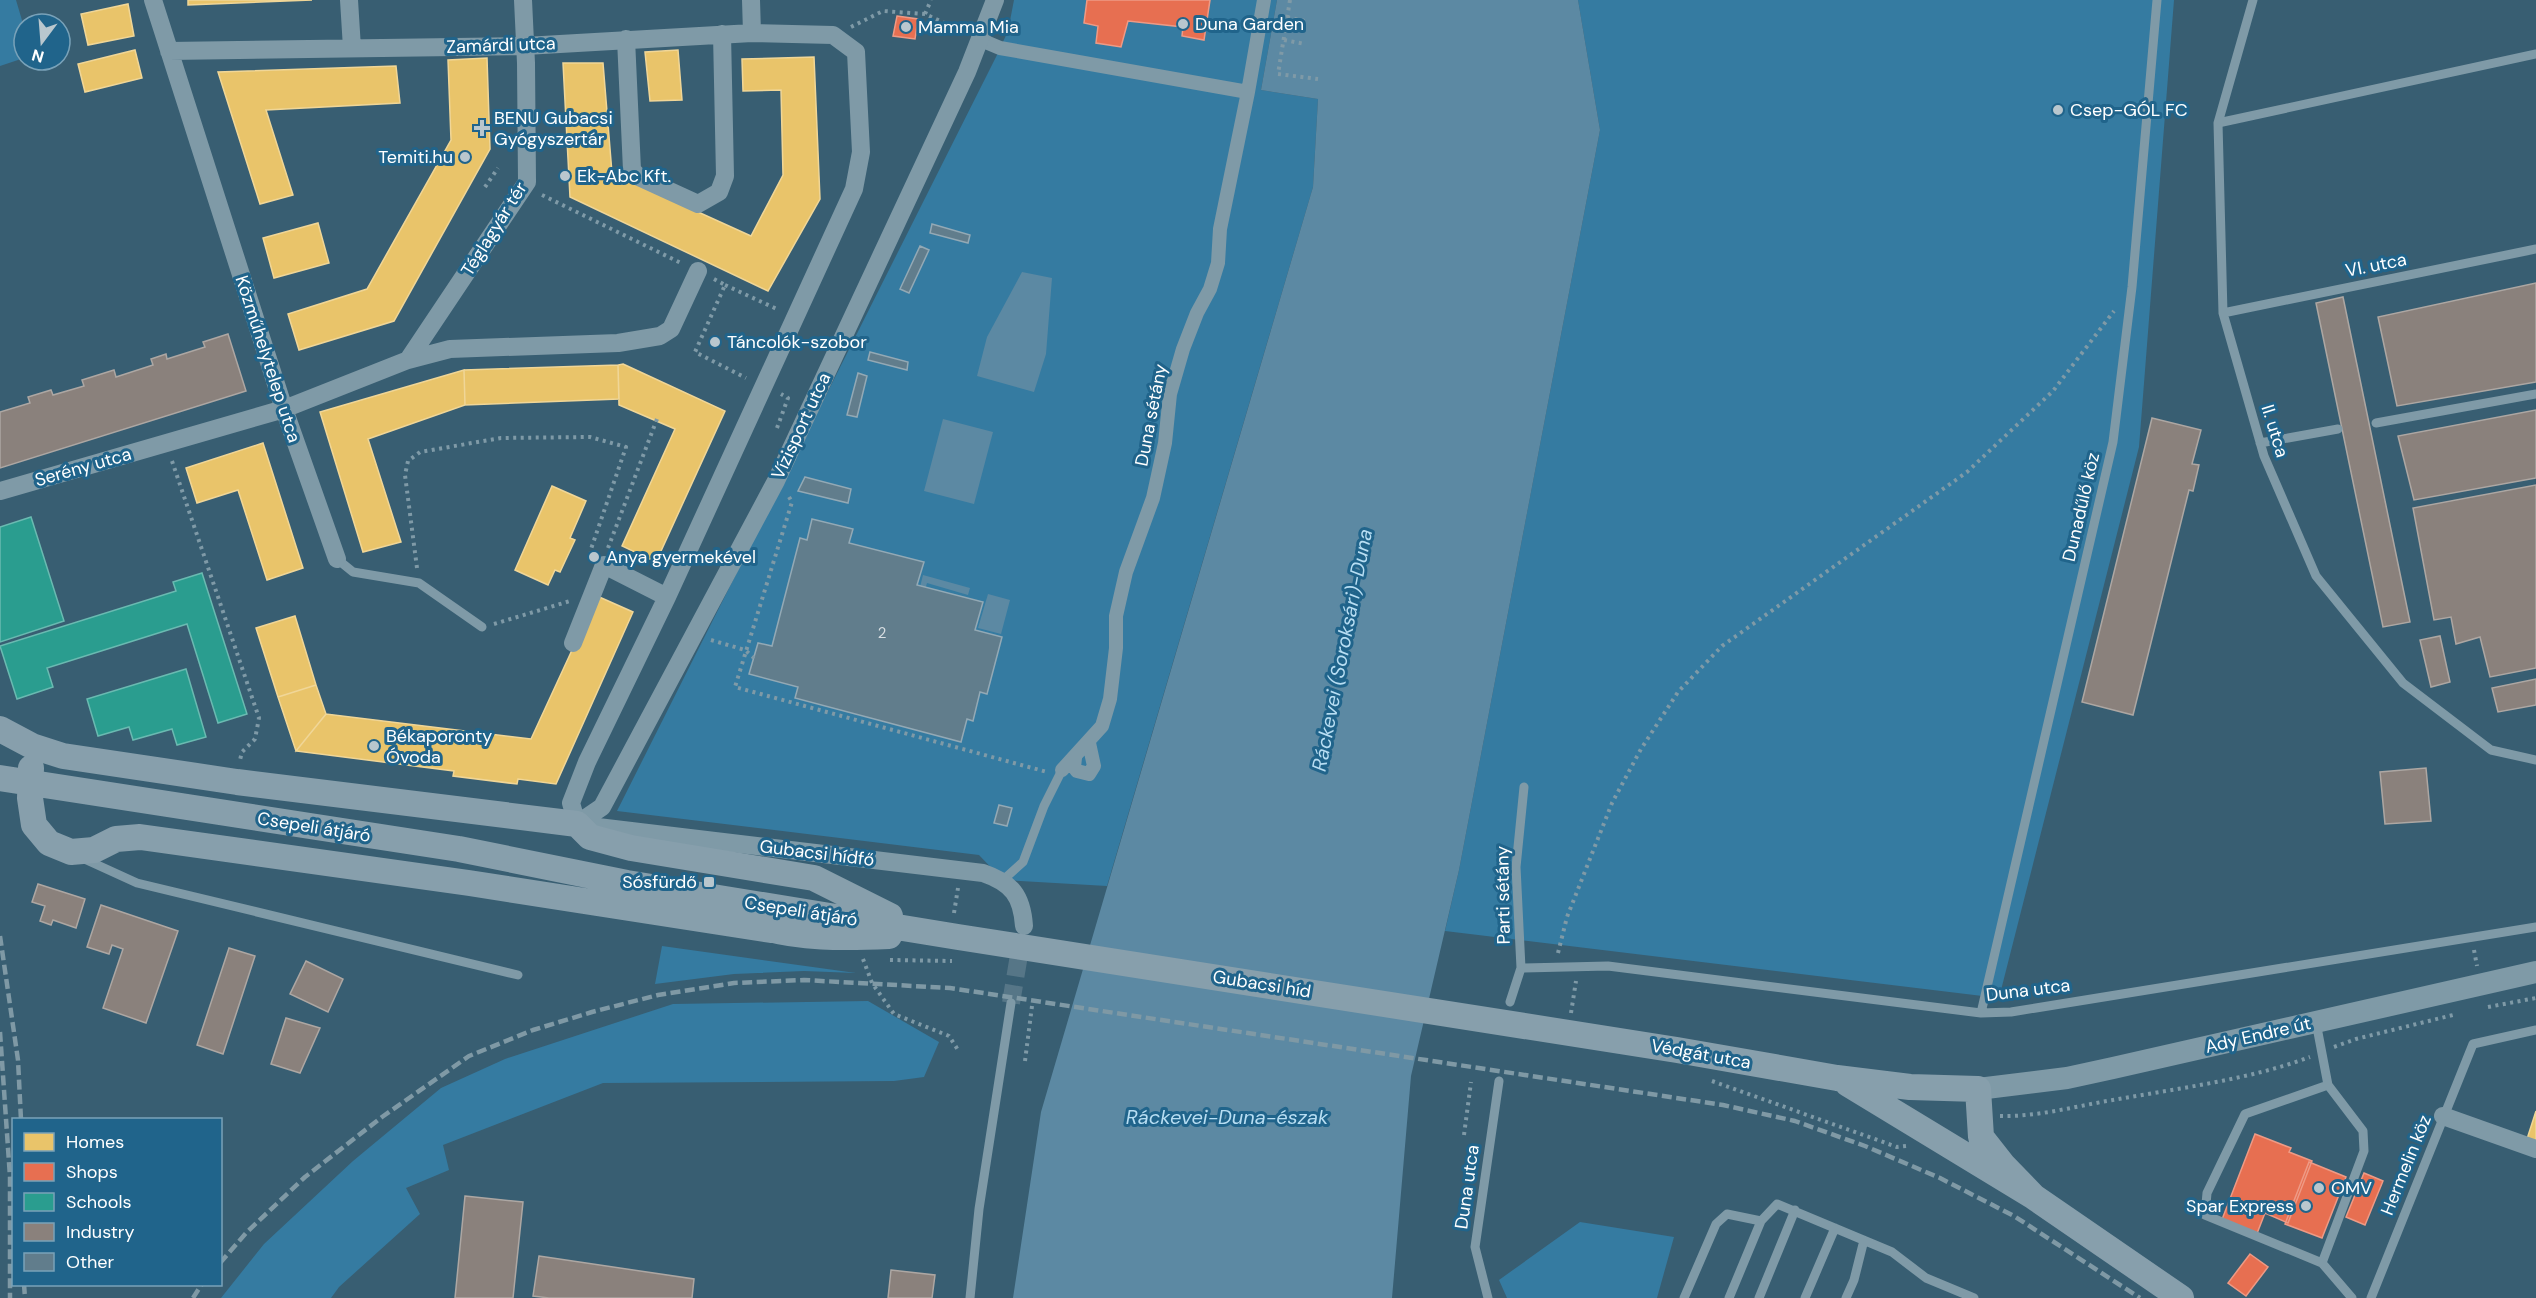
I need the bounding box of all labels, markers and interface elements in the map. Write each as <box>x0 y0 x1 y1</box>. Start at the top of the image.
north arrow <box>12 12 72 72</box>
place label: Duna Garden <box>1195 12 1304 36</box>
place label: Mamma Mia <box>918 15 1019 39</box>
marker: Duna Garden <box>1176 17 1190 31</box>
marker: Mamma Mia <box>899 20 913 34</box>
street label: Zamárdi utca <box>446 31 556 59</box>
text: N <box>29 44 47 68</box>
place label: Csep-GÓL FC <box>2070 98 2188 122</box>
marker: Csep-GÓL FC <box>2051 103 2065 117</box>
place label: BENU Gubacsi Gyógyszertár <box>494 106 613 151</box>
marker: BENU Gubacsi Gyógyszertár <box>475 121 489 135</box>
place label: Temiti.hu <box>378 145 453 169</box>
marker: Temiti.hu <box>458 150 472 164</box>
place label: Ek-Abc Kft. <box>577 164 671 188</box>
marker: Ek-Abc Kft. <box>558 169 572 183</box>
street label: Téglagyár tér <box>455 177 533 281</box>
street label: VI. utca <box>2343 247 2409 283</box>
street label: Közműhelytelep utca <box>230 272 306 446</box>
place label: Táncolók-szobor <box>727 330 867 354</box>
marker: Táncolók-szobor <box>708 335 722 349</box>
street label: Duna sétány <box>1129 362 1173 468</box>
street label: Vízisport utca <box>766 369 836 483</box>
street label: II. utca <box>2256 402 2294 460</box>
street label: Serény utca <box>32 442 134 492</box>
street label: Dunadűlő köz <box>2057 450 2105 564</box>
water label: Ráckevei (Soroksári)-Duna <box>1306 527 1378 773</box>
place label: Anya gyermekével <box>606 545 756 569</box>
marker: Anya gyermekével <box>587 550 601 564</box>
house number: 2 <box>878 623 886 643</box>
place label: Békaporonty Óvoda <box>386 724 492 769</box>
marker: Békaporonty Óvoda <box>367 739 381 753</box>
street label: Csepeli átjáró <box>256 806 372 848</box>
street label: Gubacsi hídfő <box>758 834 876 872</box>
street label: Parti sétány <box>1490 846 1516 944</box>
place label: Sósfürdő <box>622 870 697 894</box>
marker: Sósfürdő <box>702 875 716 889</box>
street label: Csepeli átjáró <box>743 890 859 932</box>
street label: Gubacsi híd <box>1211 964 1313 1004</box>
street label: Duna utca <box>1984 973 2072 1007</box>
street label: Ady Endre út <box>2203 1011 2313 1059</box>
street label: Védgát utca <box>1649 1033 1753 1075</box>
water label: Ráckevei-Duna-észak <box>1126 1104 1329 1130</box>
street label: Hermelin köz <box>2375 1111 2437 1219</box>
legend <box>12 1118 222 1286</box>
text: Homes <box>66 1130 124 1154</box>
street label: Duna utca <box>1449 1143 1485 1231</box>
text: Shops <box>66 1160 118 1184</box>
place label: OMV <box>2331 1176 2372 1200</box>
marker: OMV <box>2312 1181 2326 1195</box>
text: Schools <box>66 1190 131 1214</box>
place label: Spar Express <box>2186 1194 2294 1218</box>
marker: Spar Express <box>2299 1199 2313 1213</box>
text: Industry <box>66 1220 135 1244</box>
text: Other <box>66 1250 115 1274</box>

